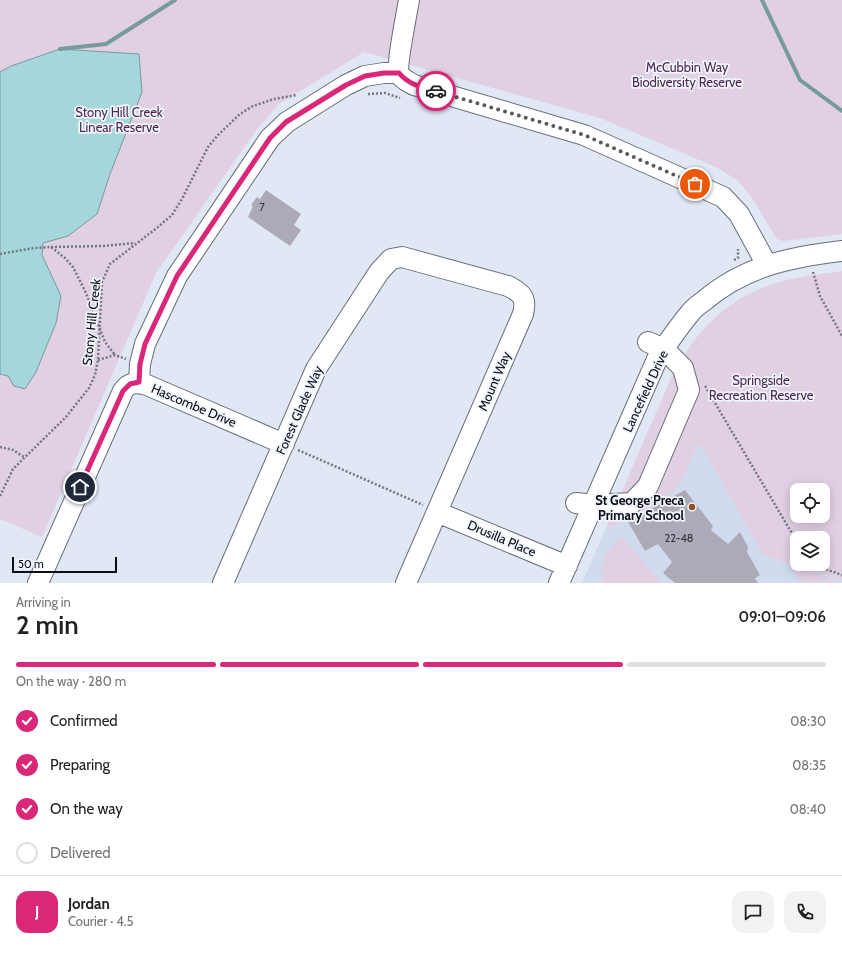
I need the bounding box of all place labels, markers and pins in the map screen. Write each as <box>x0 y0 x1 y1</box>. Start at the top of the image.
pin <box>678 167 712 201</box>
pin <box>63 470 97 504</box>
place label: St George Preca Primary School <box>595 492 685 523</box>
marker: St George Preca Primary School <box>687 502 697 512</box>

